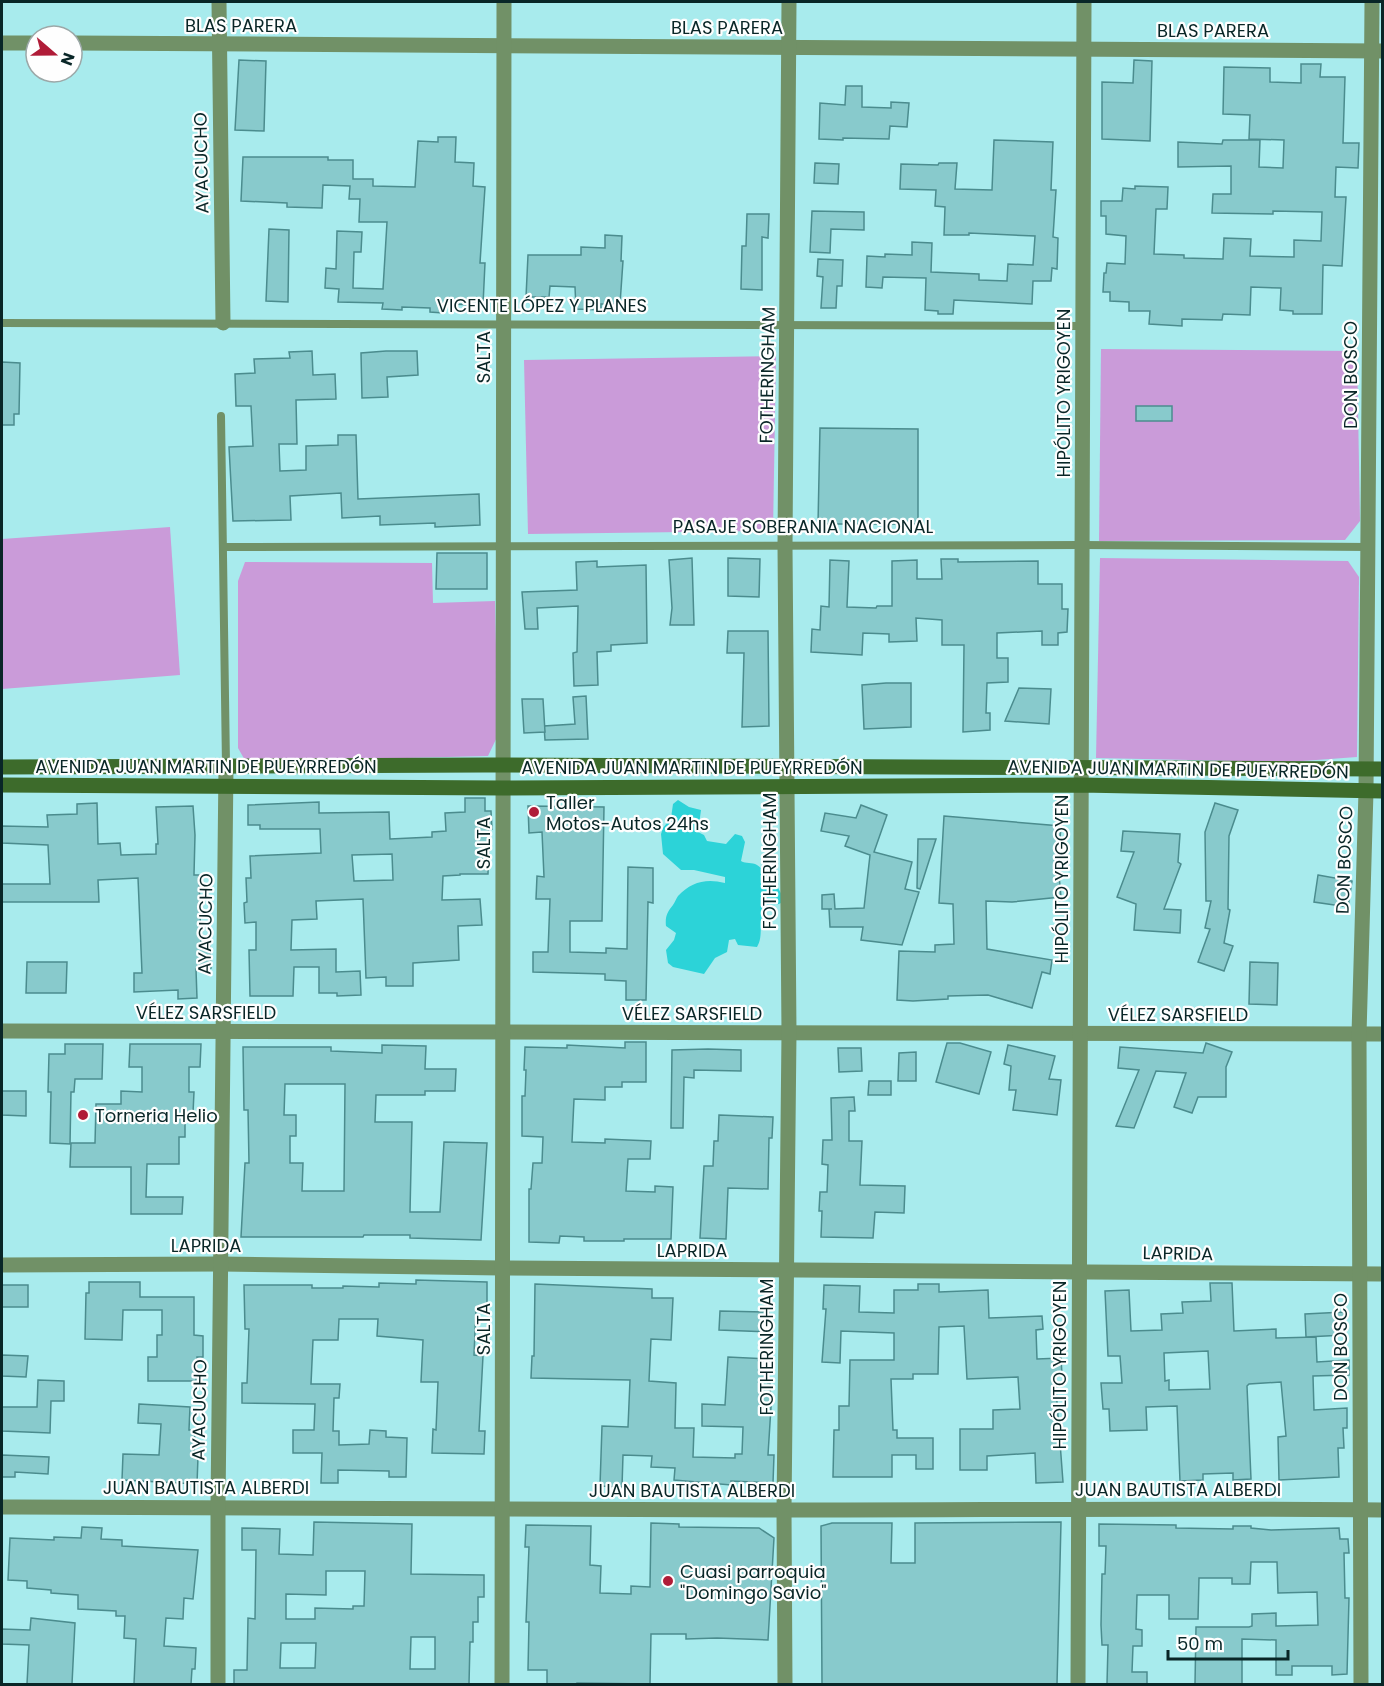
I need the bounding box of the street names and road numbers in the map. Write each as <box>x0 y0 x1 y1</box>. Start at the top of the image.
street label: BLAS PARERA <box>185 13 297 38</box>
street label: BLAS PARERA <box>671 15 783 40</box>
street label: BLAS PARERA <box>1157 18 1269 43</box>
street label: AYACUCHO <box>188 112 214 214</box>
street label: VICENTE LÓPEZ Y PLANES <box>437 293 647 318</box>
street label: FOTHERINGHAM <box>753 306 781 444</box>
street label: HIPÓLITO YRIGOYEN <box>1051 309 1076 477</box>
street label: DON BOSCO <box>1338 321 1363 429</box>
street label: SALTA <box>471 331 496 383</box>
street label: PASAJE SOBERANIA NACIONAL <box>673 514 934 539</box>
street label: AVENIDA JUAN MARTIN DE PUEYRREDÓN <box>35 754 377 779</box>
street label: AVENIDA JUAN MARTIN DE PUEYRREDÓN <box>1007 754 1349 784</box>
street label: AVENIDA JUAN MARTIN DE PUEYRREDÓN <box>521 755 863 780</box>
street label: FOTHERINGHAM <box>757 793 782 929</box>
street label: HIPÓLITO YRIGOYEN <box>1049 795 1074 963</box>
street label: DON BOSCO <box>1330 806 1358 914</box>
street label: SALTA <box>471 817 496 869</box>
street label: AYACUCHO <box>192 873 218 975</box>
street label: VÉLEZ SARSFIELD <box>136 1000 276 1025</box>
street label: VÉLEZ SARSFIELD <box>622 1001 762 1026</box>
street label: VÉLEZ SARSFIELD <box>1108 1002 1248 1027</box>
street label: LAPRIDA <box>171 1233 241 1258</box>
street label: LAPRIDA <box>657 1238 727 1263</box>
street label: LAPRIDA <box>1143 1240 1213 1266</box>
street label: FOTHERINGHAM <box>754 1279 779 1415</box>
street label: HIPÓLITO YRIGOYEN <box>1047 1281 1072 1449</box>
street label: DON BOSCO <box>1328 1293 1353 1401</box>
street label: SALTA <box>471 1303 496 1355</box>
street label: AYACUCHO <box>186 1359 212 1461</box>
street label: JUAN BAUTISTA ALBERDI <box>103 1475 309 1500</box>
street label: JUAN BAUTISTA ALBERDI <box>1075 1477 1281 1502</box>
street label: JUAN BAUTISTA ALBERDI <box>589 1478 795 1503</box>

